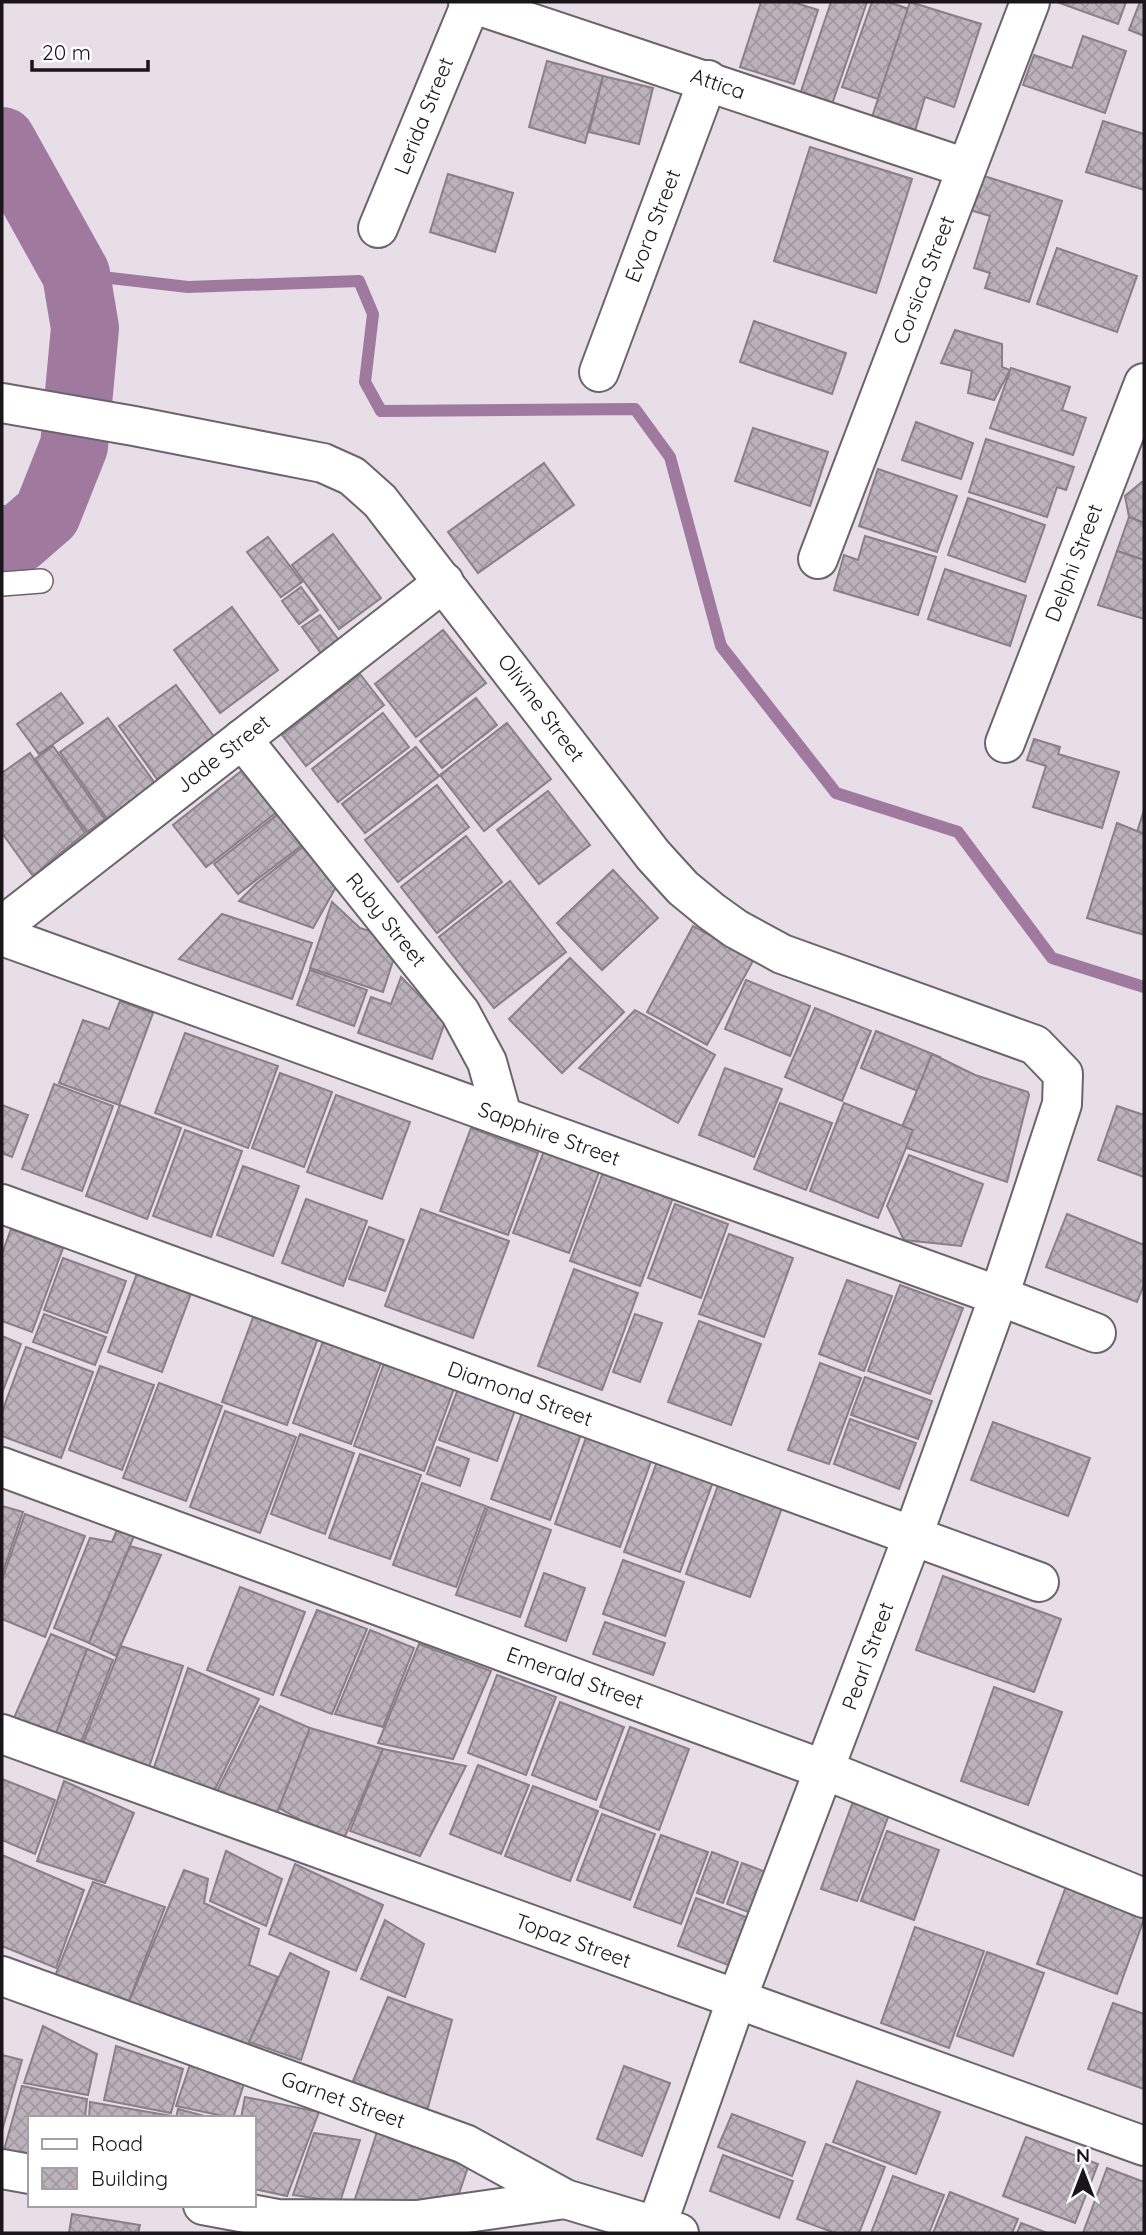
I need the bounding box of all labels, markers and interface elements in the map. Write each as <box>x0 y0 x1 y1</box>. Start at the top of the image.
scale bar <box>32 28 147 72</box>
text: 20 m <box>42 39 91 65</box>
street label: Lerida Street <box>388 53 458 178</box>
street label: Attica <box>688 62 749 104</box>
street label: Evora Street <box>619 165 686 286</box>
street label: Corsica Street <box>887 212 959 348</box>
street label: Delphi Street <box>1039 500 1107 625</box>
street label: Olivine Street <box>493 648 591 766</box>
street label: Jade Street <box>170 708 275 798</box>
street label: Ruby Street <box>341 867 433 972</box>
street label: Sapphire Street <box>475 1095 624 1171</box>
street label: Diamond Street <box>444 1355 596 1431</box>
street label: Pearl Street <box>836 1598 899 1713</box>
street label: Emerald Street <box>503 1640 647 1714</box>
street label: Topaz Street <box>512 1907 635 1973</box>
street label: Garnet Street <box>278 2065 409 2133</box>
legend <box>28 2116 256 2207</box>
text: Road <box>91 2130 143 2156</box>
north arrow <box>1048 2137 1118 2207</box>
text: N <box>1076 2143 1090 2167</box>
text: Building <box>91 2165 168 2191</box>

